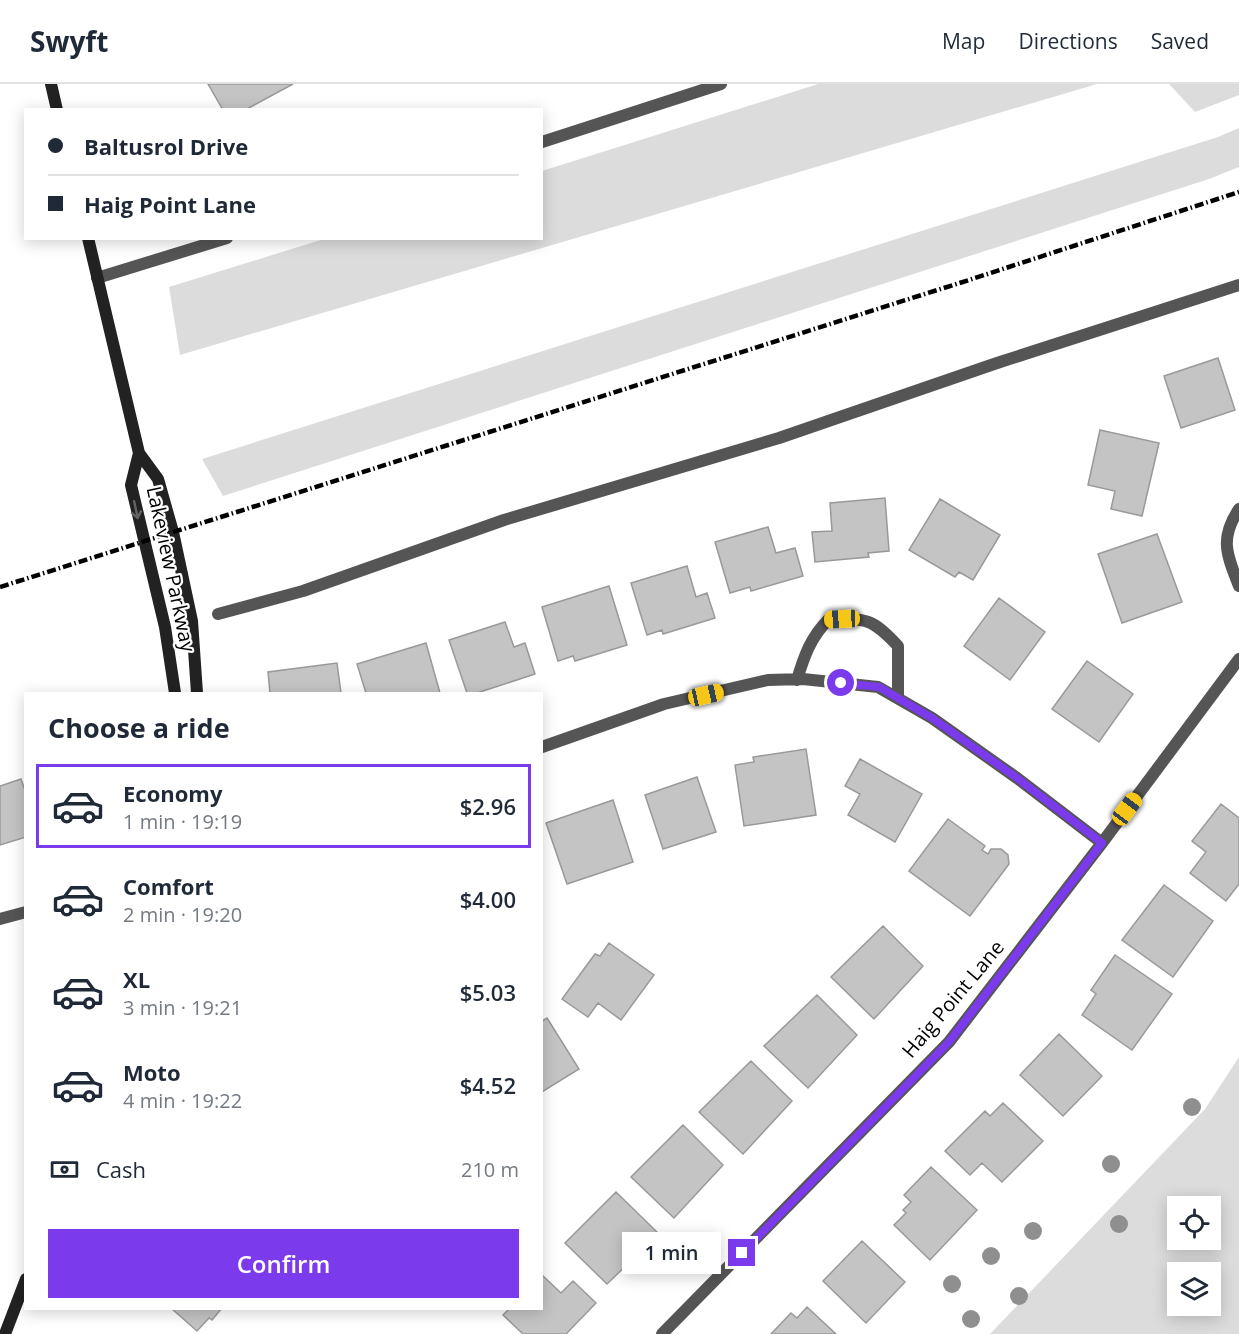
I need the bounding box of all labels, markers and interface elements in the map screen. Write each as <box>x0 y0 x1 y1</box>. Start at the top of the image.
text: Swyft <box>30 22 108 60</box>
text: Map <box>942 27 985 55</box>
text: Directions <box>1018 27 1118 55</box>
text: Saved <box>1151 27 1209 55</box>
text: Baltusrol Drive <box>84 131 248 161</box>
text: Haig Point Lane <box>84 189 256 219</box>
street label: Lakeview Parkway <box>141 484 202 655</box>
one-way arrow <box>131 501 143 520</box>
car <box>824 609 860 629</box>
route start <box>827 669 854 696</box>
car <box>686 682 726 708</box>
text: Choose a ride <box>48 709 230 746</box>
text: Economy <box>123 778 222 808</box>
icon: car <box>51 779 105 833</box>
car <box>1109 789 1145 829</box>
text: $2.96 <box>460 791 516 821</box>
text: 1 min · 19:19 <box>123 808 242 835</box>
text: Comfort <box>123 871 214 901</box>
icon: car <box>51 872 105 926</box>
text: $4.00 <box>460 884 516 914</box>
text: 2 min · 19:20 <box>123 901 242 928</box>
street label: Haig Point Lane <box>895 934 1010 1063</box>
text: XL <box>123 964 150 994</box>
icon: car <box>51 965 105 1019</box>
text: $5.03 <box>460 977 516 1007</box>
text: 3 min · 19:21 <box>123 994 242 1021</box>
text: Moto <box>123 1057 181 1087</box>
icon: car <box>51 1058 105 1112</box>
text: $4.52 <box>460 1070 516 1100</box>
text: 4 min · 19:22 <box>123 1087 242 1114</box>
icon: cash <box>48 1153 81 1186</box>
text: Cash <box>96 1154 146 1184</box>
text: 210 m <box>461 1156 519 1183</box>
map controls <box>1167 1196 1221 1316</box>
button: locate <box>1167 1196 1221 1250</box>
button: Confirm <box>48 1229 519 1298</box>
callout: 1 min <box>622 1232 721 1274</box>
text: 1 min <box>645 1239 699 1266</box>
route end <box>728 1239 755 1266</box>
button: layers <box>1167 1262 1221 1316</box>

